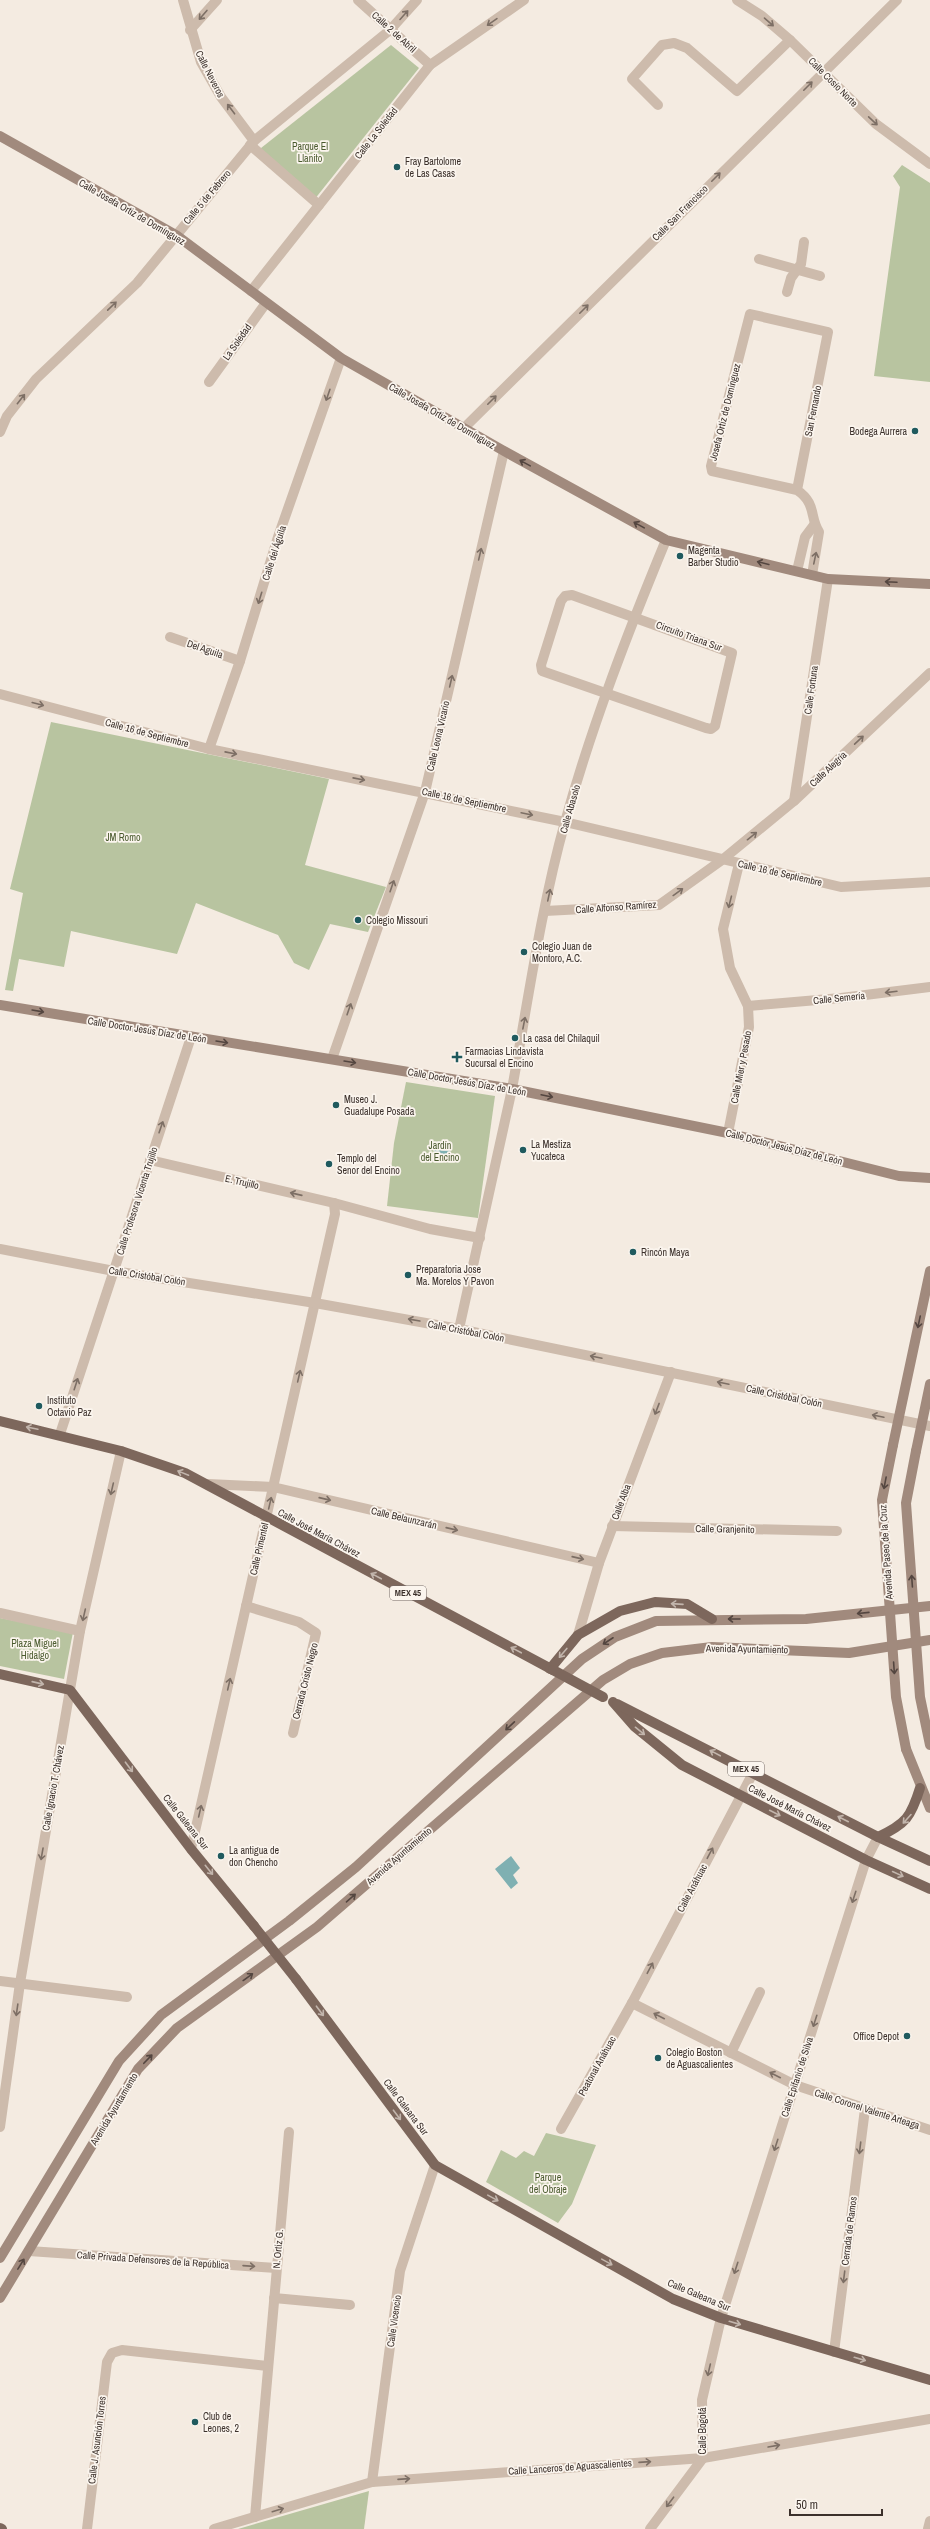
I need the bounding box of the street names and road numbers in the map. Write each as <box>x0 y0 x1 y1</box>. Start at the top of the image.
street label: Calle 2 de Abril <box>369 9 419 56</box>
street label: Calle Neveros <box>193 48 227 100</box>
street label: Calle Cosío Norte <box>806 55 861 110</box>
street label: Calle La Soledad <box>352 104 400 162</box>
street label: Calle 5 de Febrero <box>180 167 234 227</box>
street label: Calle Josefa Ortiz de Domínguez <box>76 176 188 248</box>
street label: Calle San Francisco <box>649 182 711 244</box>
street label: La Soledad <box>220 321 254 363</box>
street label: Josefa Ortiz de Domínguez <box>707 362 743 462</box>
street label: Calle Josefa Ortiz de Domínguez <box>386 380 498 452</box>
street label: San Fernando <box>802 384 824 438</box>
street label: Calle del Águila <box>259 523 289 582</box>
street label: Circuito Triana Sur <box>654 618 724 654</box>
street label: Del Aguila <box>185 637 225 661</box>
street label: Calle Fortuna <box>801 664 821 715</box>
street label: Calle Leona Vicario <box>424 699 453 772</box>
street label: Calle 16 de Septiembre <box>104 716 191 751</box>
street label: Calle Alegría <box>807 748 850 790</box>
street label: Calle Abasolo <box>557 783 583 835</box>
street label: Calle 16 de Septiembre <box>421 785 508 815</box>
street label: Calle 16 de Septiembre <box>737 857 824 889</box>
street label: Calle Alfonso Ramírez <box>575 898 657 916</box>
street label: Calle Semería <box>812 989 866 1007</box>
street label: Calle Doctor Jesús Díaz de León <box>87 1014 207 1046</box>
street label: Calle Mier y Pesado <box>728 1029 755 1104</box>
street label: Calle Doctor Jesús Díaz de León <box>407 1065 527 1099</box>
street label: Calle Doctor Jesús Díaz de León <box>724 1126 844 1168</box>
street label: Calle Profesora Vicenta Trujillo <box>113 1145 161 1257</box>
street label: E. Trujillo <box>224 1172 261 1192</box>
street label: Calle Cristóbal Colón <box>108 1264 186 1288</box>
street label: Calle Cristóbal Colón <box>427 1317 505 1345</box>
street label: Calle Cristóbal Colón <box>745 1382 823 1410</box>
street label: Calle Alba <box>608 1482 634 1522</box>
street label: Calle Belaunzarán <box>370 1504 438 1532</box>
street label: Avenida Paseo de la Cruz <box>876 1504 896 1601</box>
street label: Calle José María Chávez <box>276 1506 362 1560</box>
street label: Calle Pimentel <box>247 1521 271 1576</box>
street label: Calle Granjenito <box>695 1522 755 1536</box>
road number: MEX 45 <box>390 1586 426 1600</box>
street label: Cerrada Cristo Negro <box>289 1641 321 1721</box>
street label: Avenida Ayuntamiento <box>705 1642 789 1656</box>
street label: Calle Ignacio T. Chávez <box>39 1744 67 1832</box>
road number: MEX 45 <box>728 1762 764 1776</box>
street label: Calle José María Chávez <box>746 1781 834 1835</box>
street label: Calle Galeana Sur <box>160 1792 212 1853</box>
street label: Avenida Ayuntamiento <box>363 1824 435 1889</box>
street label: Calle Anáhuac <box>674 1862 710 1914</box>
street label: Peatonal Anáhuac <box>575 2034 619 2098</box>
street label: Calle Epifanio de Silva <box>778 2035 816 2119</box>
street label: Avenida Ayuntamiento <box>87 2070 141 2148</box>
street label: Calle Galeana Sur <box>381 2076 432 2138</box>
street label: Calle Coronel Valente Arteaga <box>813 2086 922 2132</box>
street label: Cerrada de Ramos <box>838 2196 860 2266</box>
street label: N. Ortiz G. <box>270 2229 286 2269</box>
street label: Calle Privada Defensores de la República <box>76 2248 230 2272</box>
street label: Calle Galeana Sur <box>666 2276 733 2314</box>
street label: Calle Vicencio <box>384 2294 404 2348</box>
street label: Calle J. Asunción Torres <box>85 2395 109 2485</box>
street label: Calle Bogotá <box>696 2407 709 2454</box>
street label: Calle Lanceros de Aguascalientes <box>508 2456 632 2478</box>

